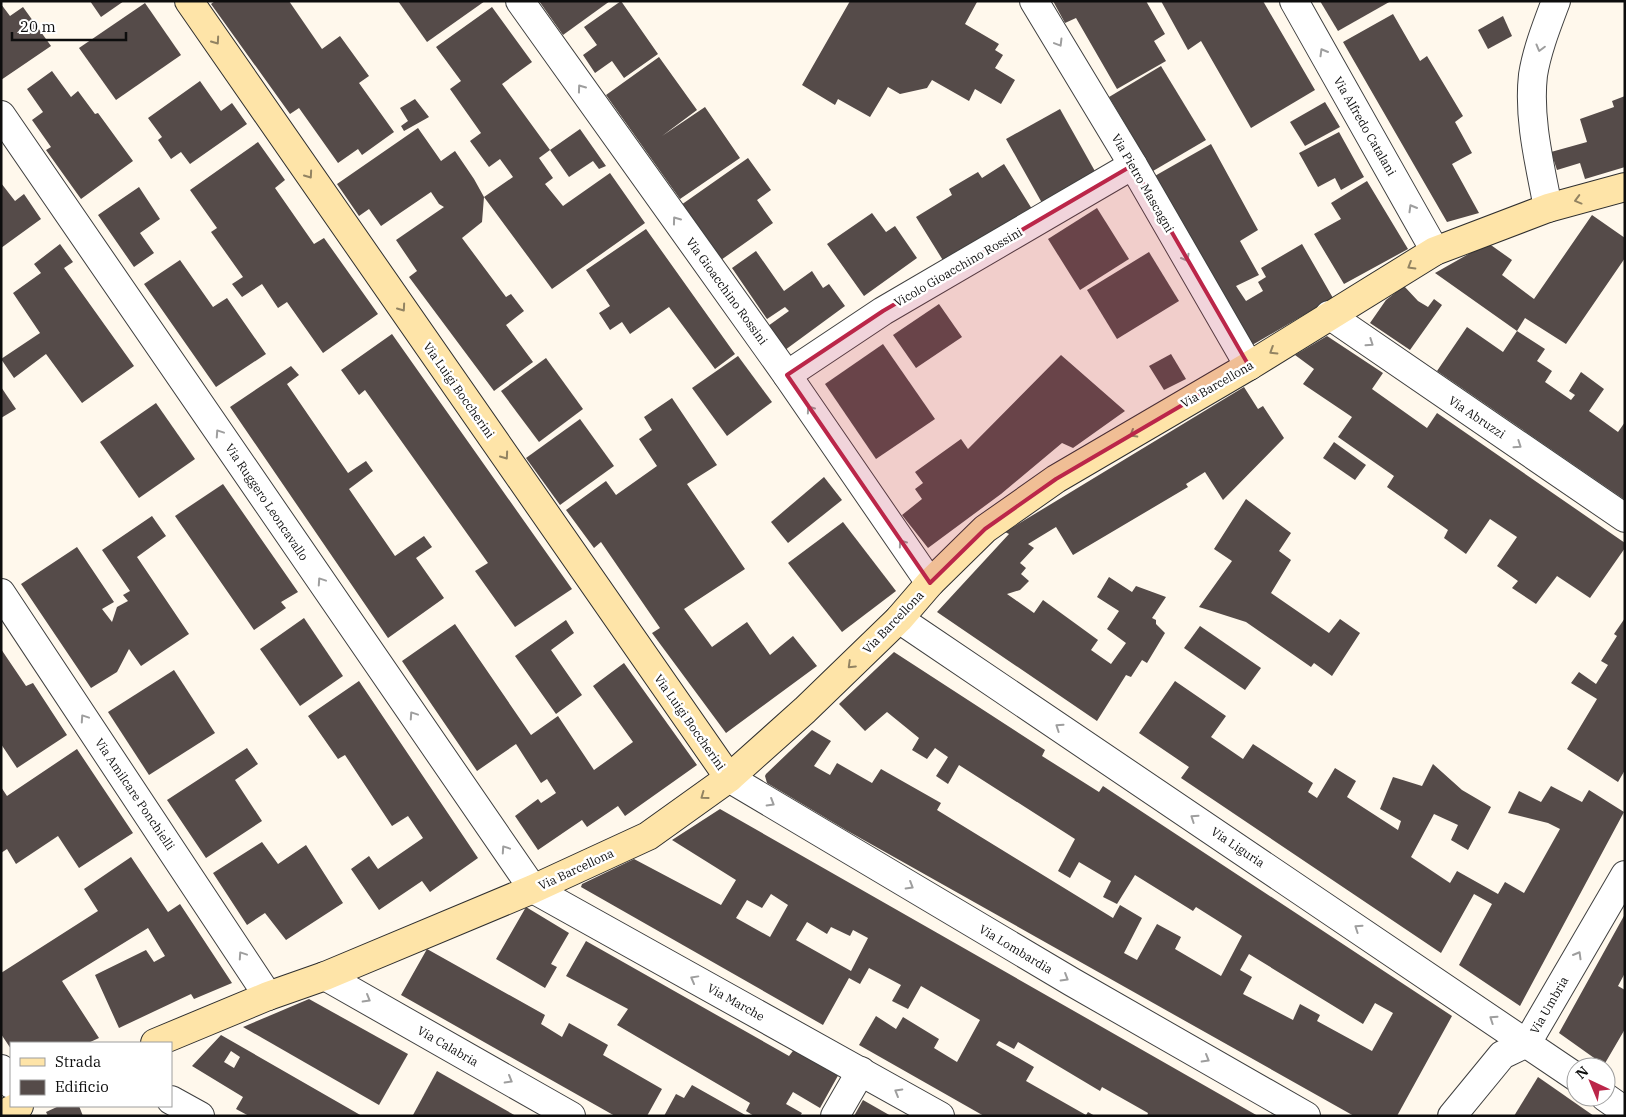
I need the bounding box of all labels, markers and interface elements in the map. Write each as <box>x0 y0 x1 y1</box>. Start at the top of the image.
scale bar <box>12 10 126 42</box>
text: 20 m <box>20 17 56 36</box>
one-way arrow <box>210 35 219 45</box>
one-way arrow <box>1052 37 1062 46</box>
one-way arrow <box>1536 43 1546 51</box>
one-way arrow <box>1319 48 1329 57</box>
street label: Via Alfredo Catalani <box>1331 74 1400 178</box>
one-way arrow <box>578 84 587 93</box>
street label: Via Pietro Mascagni <box>1109 131 1177 235</box>
one-way arrow <box>303 169 312 179</box>
one-way arrow <box>1574 195 1582 205</box>
one-way arrow <box>1408 205 1418 214</box>
one-way arrow <box>673 216 682 226</box>
street label: Vicolo Gioacchino Rossini <box>891 224 1025 310</box>
street label: Via Gioacchino Rossini <box>683 234 771 348</box>
one-way arrow <box>1180 253 1190 262</box>
one-way arrow <box>1407 259 1416 269</box>
one-way arrow <box>396 302 405 312</box>
one-way arrow <box>1364 337 1373 346</box>
street label: Via Luigi Boccherini <box>420 339 498 441</box>
one-way arrow <box>1269 345 1278 355</box>
street label: Via Barcellona <box>1178 357 1256 411</box>
street label: Via Abruzzi <box>1446 393 1508 442</box>
one-way arrow <box>807 406 816 415</box>
one-way arrow <box>1129 428 1138 438</box>
one-way arrow <box>216 429 225 438</box>
one-way arrow <box>1512 439 1522 448</box>
street label: Via Ruggero Leoncavallo <box>222 441 312 564</box>
one-way arrow <box>499 450 508 460</box>
one-way arrow <box>899 539 909 548</box>
one-way arrow <box>318 577 327 587</box>
street label: Via Barcellona <box>859 587 927 657</box>
one-way arrow <box>848 659 857 668</box>
street label: Via Luigi Boccherini <box>651 671 729 773</box>
one-way arrow <box>410 711 419 721</box>
one-way arrow <box>81 714 90 723</box>
one-way arrow <box>1056 724 1065 733</box>
street label: Via Amilcare Ponchielli <box>92 735 178 853</box>
one-way arrow <box>700 789 709 799</box>
one-way arrow <box>765 796 774 806</box>
one-way arrow <box>1190 815 1200 824</box>
street label: Via Liguria <box>1208 824 1268 871</box>
one-way arrow <box>502 845 511 855</box>
street label: Via Barcellona <box>536 845 616 893</box>
one-way arrow <box>905 879 914 889</box>
street label: Via Lombardia <box>977 921 1056 977</box>
one-way arrow <box>1354 925 1364 934</box>
one-way arrow <box>238 951 248 960</box>
one-way arrow <box>1572 952 1582 961</box>
one-way arrow <box>1060 971 1069 981</box>
street label: Via Umbria <box>1527 973 1572 1036</box>
one-way arrow <box>691 975 700 985</box>
street label: Via Marche <box>705 980 767 1024</box>
one-way arrow <box>362 993 371 1003</box>
one-way arrow <box>1489 1016 1498 1025</box>
street label: Via Calabria <box>415 1023 482 1070</box>
legend <box>10 1042 172 1107</box>
text: Strada <box>55 1052 101 1071</box>
one-way arrow <box>1201 1052 1210 1062</box>
north arrow <box>1566 1057 1616 1107</box>
text: N <box>1572 1062 1592 1083</box>
one-way arrow <box>503 1074 512 1084</box>
text: Edificio <box>55 1077 109 1096</box>
one-way arrow <box>894 1088 903 1098</box>

